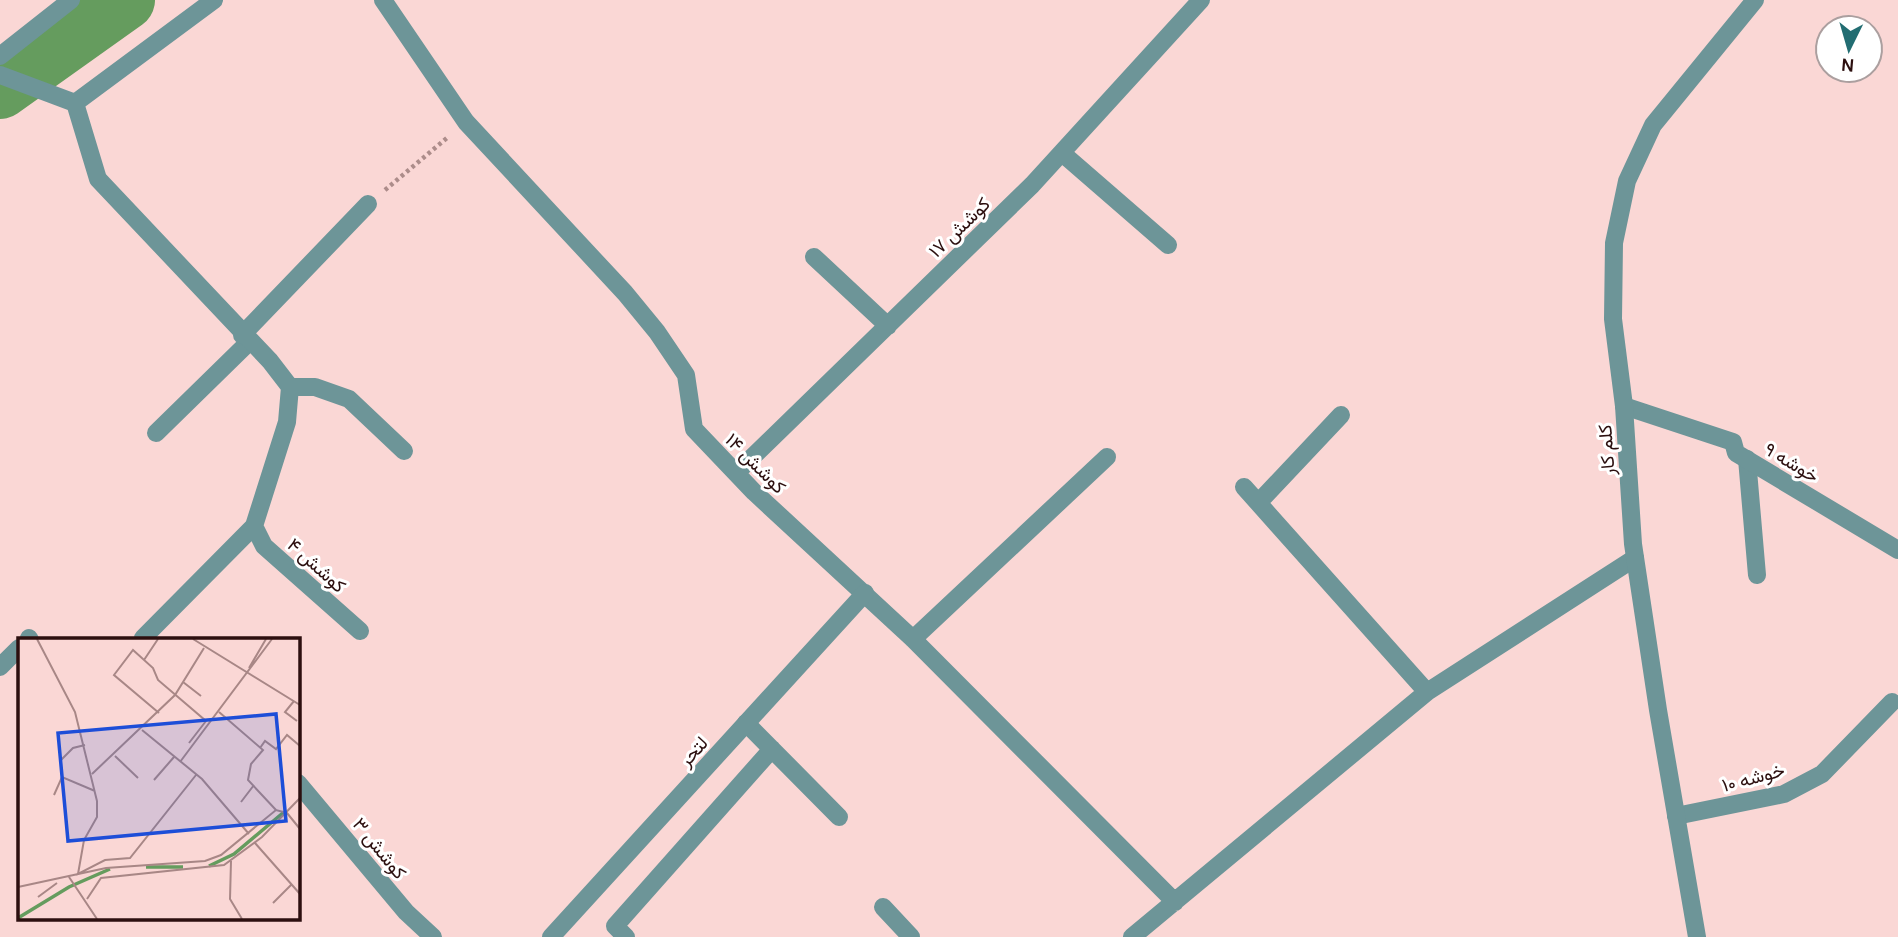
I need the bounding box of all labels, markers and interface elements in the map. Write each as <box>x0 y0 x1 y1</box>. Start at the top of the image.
north arrow <box>1814 14 1884 84</box>
text: N <box>1840 53 1855 76</box>
street label: کوشش ۱۷ <box>925 193 995 262</box>
street label: کلم کار <box>1594 424 1621 477</box>
street label: کوشش ۱۴ <box>721 429 790 498</box>
street label: خوشه ۹ <box>1760 438 1823 488</box>
street label: کوشش ۴ <box>283 534 350 598</box>
inset map <box>18 638 299 920</box>
street label: لتحر <box>674 732 713 772</box>
street label: خوشه ۱۰ <box>1719 759 1787 797</box>
street label: کوشش ۳ <box>348 814 411 884</box>

